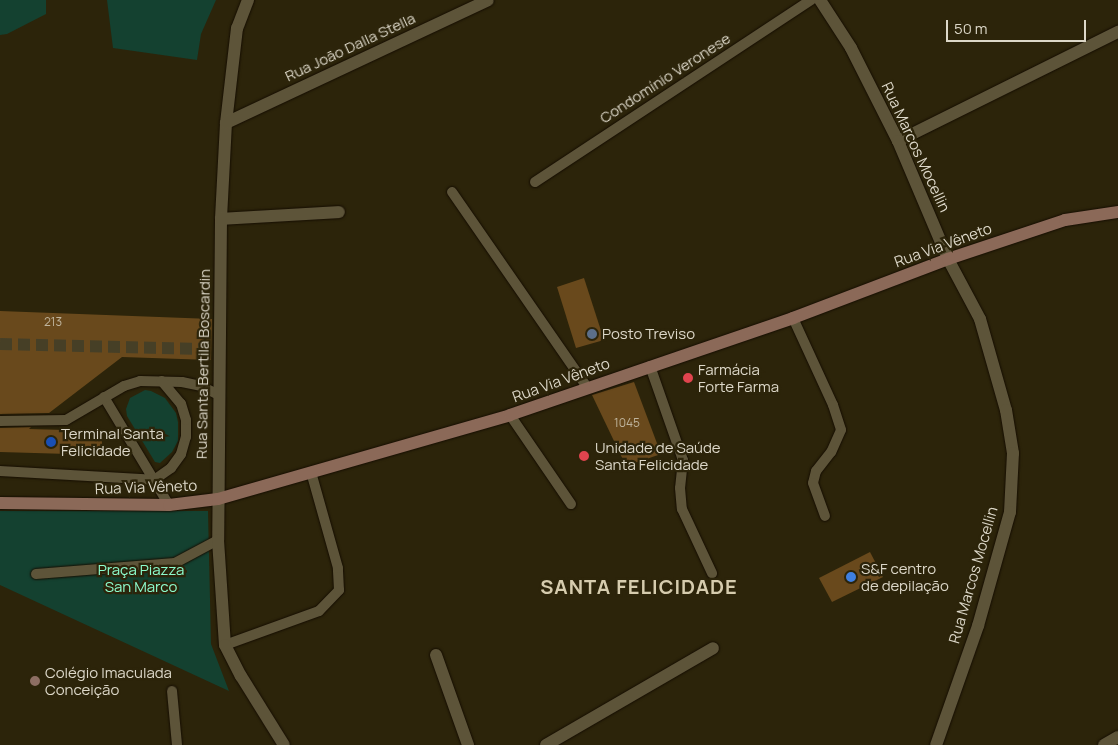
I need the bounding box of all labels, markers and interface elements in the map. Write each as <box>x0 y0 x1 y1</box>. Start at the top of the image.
street label: Rua João Dalla Stella <box>282 9 418 85</box>
scale bar <box>948 10 1088 42</box>
text: 50 m <box>954 18 988 39</box>
street label: Condomínio Veronese <box>596 29 734 127</box>
street label: Rua Marcos Mocellin <box>878 79 954 215</box>
street label: Rua Via Vêneto <box>892 219 994 271</box>
street label: Rua Santa Bertila Boscardin <box>192 269 214 459</box>
house number: 213 <box>44 315 62 329</box>
place label: Posto Treviso <box>602 325 695 343</box>
marker: Posto Treviso <box>586 328 598 340</box>
street label: Rua Via Vêneto <box>510 354 612 406</box>
place label: Farmácia Forte Farma <box>698 360 779 395</box>
marker: Farmácia Forte Farma <box>682 372 694 384</box>
house number: 1045 <box>614 416 640 430</box>
place label: Terminal Santa Felicidade <box>61 424 164 459</box>
marker: Terminal Santa Felicidade <box>45 436 57 448</box>
place label: Unidade de Saúde Santa Felicidade <box>595 438 721 473</box>
marker: Unidade de Saúde Santa Felicidade <box>577 449 591 463</box>
street label: Rua Via Vêneto <box>95 476 197 498</box>
street label: Rua Marcos Mocellin <box>945 505 1001 645</box>
place label: S&F centro de depilação <box>861 559 949 594</box>
park label: Praça Piazza San Marco <box>98 560 184 595</box>
marker: S&F centro de depilação <box>845 571 857 583</box>
district label: SANTA FELICIDADE <box>538 574 740 598</box>
place label: Colégio Imaculada Conceição <box>45 663 172 698</box>
marker: Colégio Imaculada Conceição <box>29 675 41 687</box>

